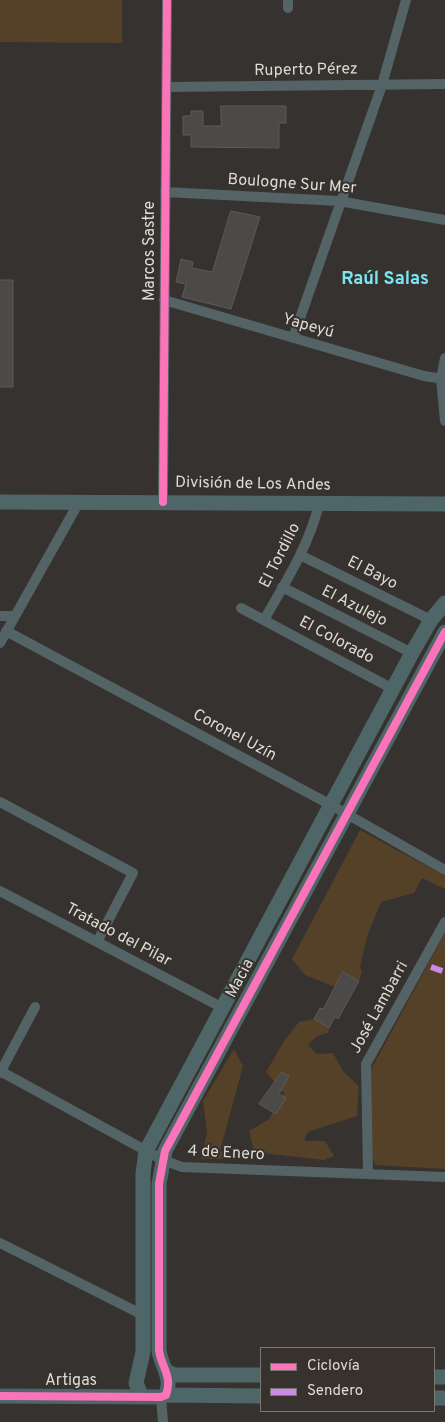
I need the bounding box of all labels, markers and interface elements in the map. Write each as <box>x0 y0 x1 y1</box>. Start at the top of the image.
street label: Ruperto Pérez <box>254 60 358 82</box>
street label: Boulogne Sur Mer <box>227 171 357 199</box>
street label: Marcos Sastre <box>141 201 161 301</box>
district label: Raúl Salas <box>341 269 429 291</box>
street label: Yapeyú <box>280 310 336 344</box>
street label: División de Los Andes <box>175 474 331 496</box>
street label: El Tordillo <box>256 520 306 592</box>
street label: El Bayo <box>344 553 400 595</box>
street label: El Azulejo <box>318 582 390 632</box>
street label: El Colorado <box>295 613 377 669</box>
street label: Coronel Uzín <box>189 706 279 766</box>
street label: Tratado del Pilar <box>62 900 174 972</box>
street label: Macia <box>223 956 259 1002</box>
street label: José Lambarri <box>347 959 413 1057</box>
street label: 4 de Enero <box>187 1142 265 1166</box>
legend <box>260 1347 435 1412</box>
text: Ciclovía <box>307 1357 360 1376</box>
street label: Artigas <box>45 1372 97 1392</box>
text: Sendero <box>307 1382 363 1401</box>

